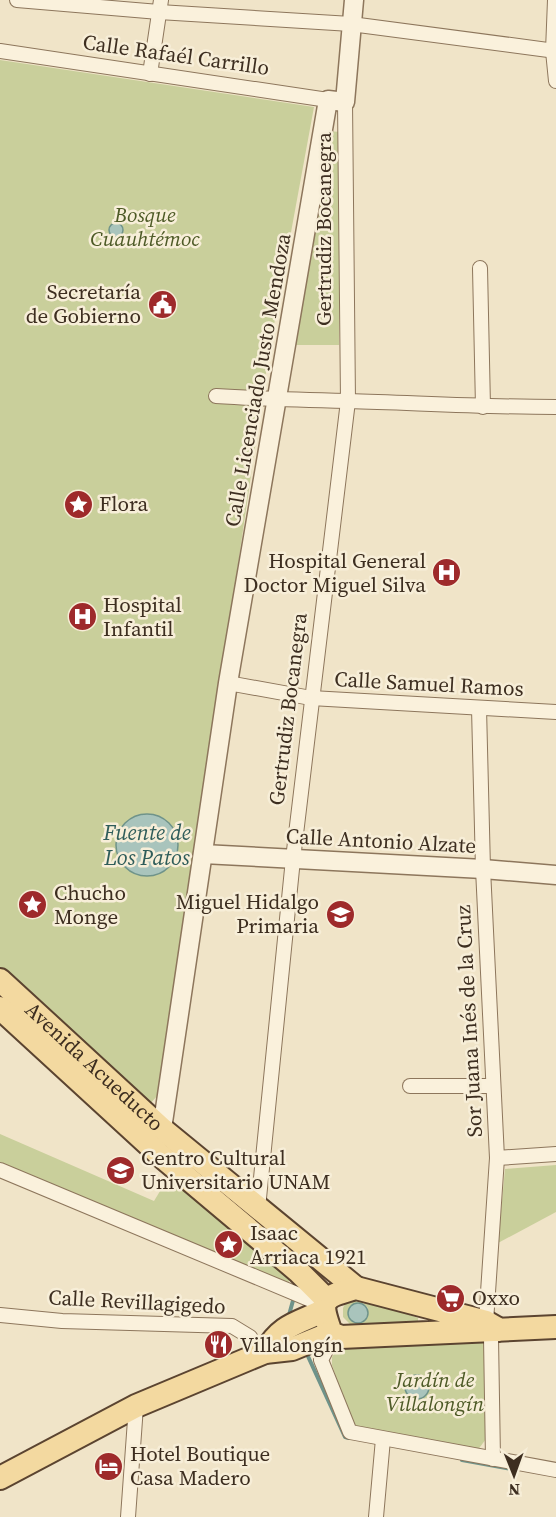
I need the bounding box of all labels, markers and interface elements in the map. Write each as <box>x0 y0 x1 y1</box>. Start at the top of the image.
street label: Calle Rafaél Carrillo <box>81 27 271 82</box>
street label: Gertrudiz Bocanegra <box>309 132 338 326</box>
park label: Bosque Cuauhtémoc <box>90 200 200 253</box>
street label: Calle Licenciado Justo Mendoza <box>217 231 298 529</box>
place label: Secretaría de Gobierno <box>26 277 141 330</box>
public building icon: Secretaría de Gobierno <box>146 288 178 320</box>
place icon: Flora <box>62 488 94 520</box>
place label: Flora <box>99 489 149 518</box>
place label: Hospital General Doctor Miguel Silva <box>243 546 426 599</box>
hospital icon: Hospital General Doctor Miguel Silva <box>431 557 463 589</box>
place label: Hospital Infantil <box>103 590 182 643</box>
hospital icon: Hospital Infantil <box>66 601 98 633</box>
street label: Gertrudiz Bocanegra <box>261 611 314 807</box>
street label: Calle Samuel Ramos <box>334 664 525 703</box>
water label: Fuente de Los Patos <box>102 817 191 872</box>
street label: Calle Antonio Alzate <box>285 821 477 860</box>
place label: Chucho Monge <box>54 878 126 931</box>
place label: Miguel Hidalgo Primaria <box>176 887 319 940</box>
place icon: Chucho Monge <box>17 889 49 921</box>
school or university icon: Miguel Hidalgo Primaria <box>324 898 356 930</box>
street label: Sor Juana Inés de la Cruz <box>448 904 489 1138</box>
street label: Avenida Acueducto <box>19 995 170 1137</box>
place label: Centro Cultural Universitario UNAM <box>141 1143 331 1196</box>
school or university icon: Centro Cultural Universitario UNAM <box>104 1154 136 1186</box>
place label: Isaac Arriaca 1921 <box>250 1218 367 1271</box>
place icon: Isaac Arriaca 1921 <box>213 1229 245 1261</box>
street label: Calle Revillagigedo <box>48 1282 226 1321</box>
supermarket icon: Oxxo <box>435 1282 467 1314</box>
place label: Oxxo <box>472 1283 520 1312</box>
restaurant icon: Villalongín <box>203 1329 235 1361</box>
place label: Villalongín <box>240 1330 343 1359</box>
park label: Jardín de Villalongín <box>386 1365 484 1418</box>
place label: Hotel Boutique Casa Madero <box>130 1439 270 1492</box>
north arrow <box>484 1445 544 1505</box>
hotel icon: Hotel Boutique Casa Madero <box>93 1450 125 1482</box>
text: N <box>508 1479 520 1501</box>

